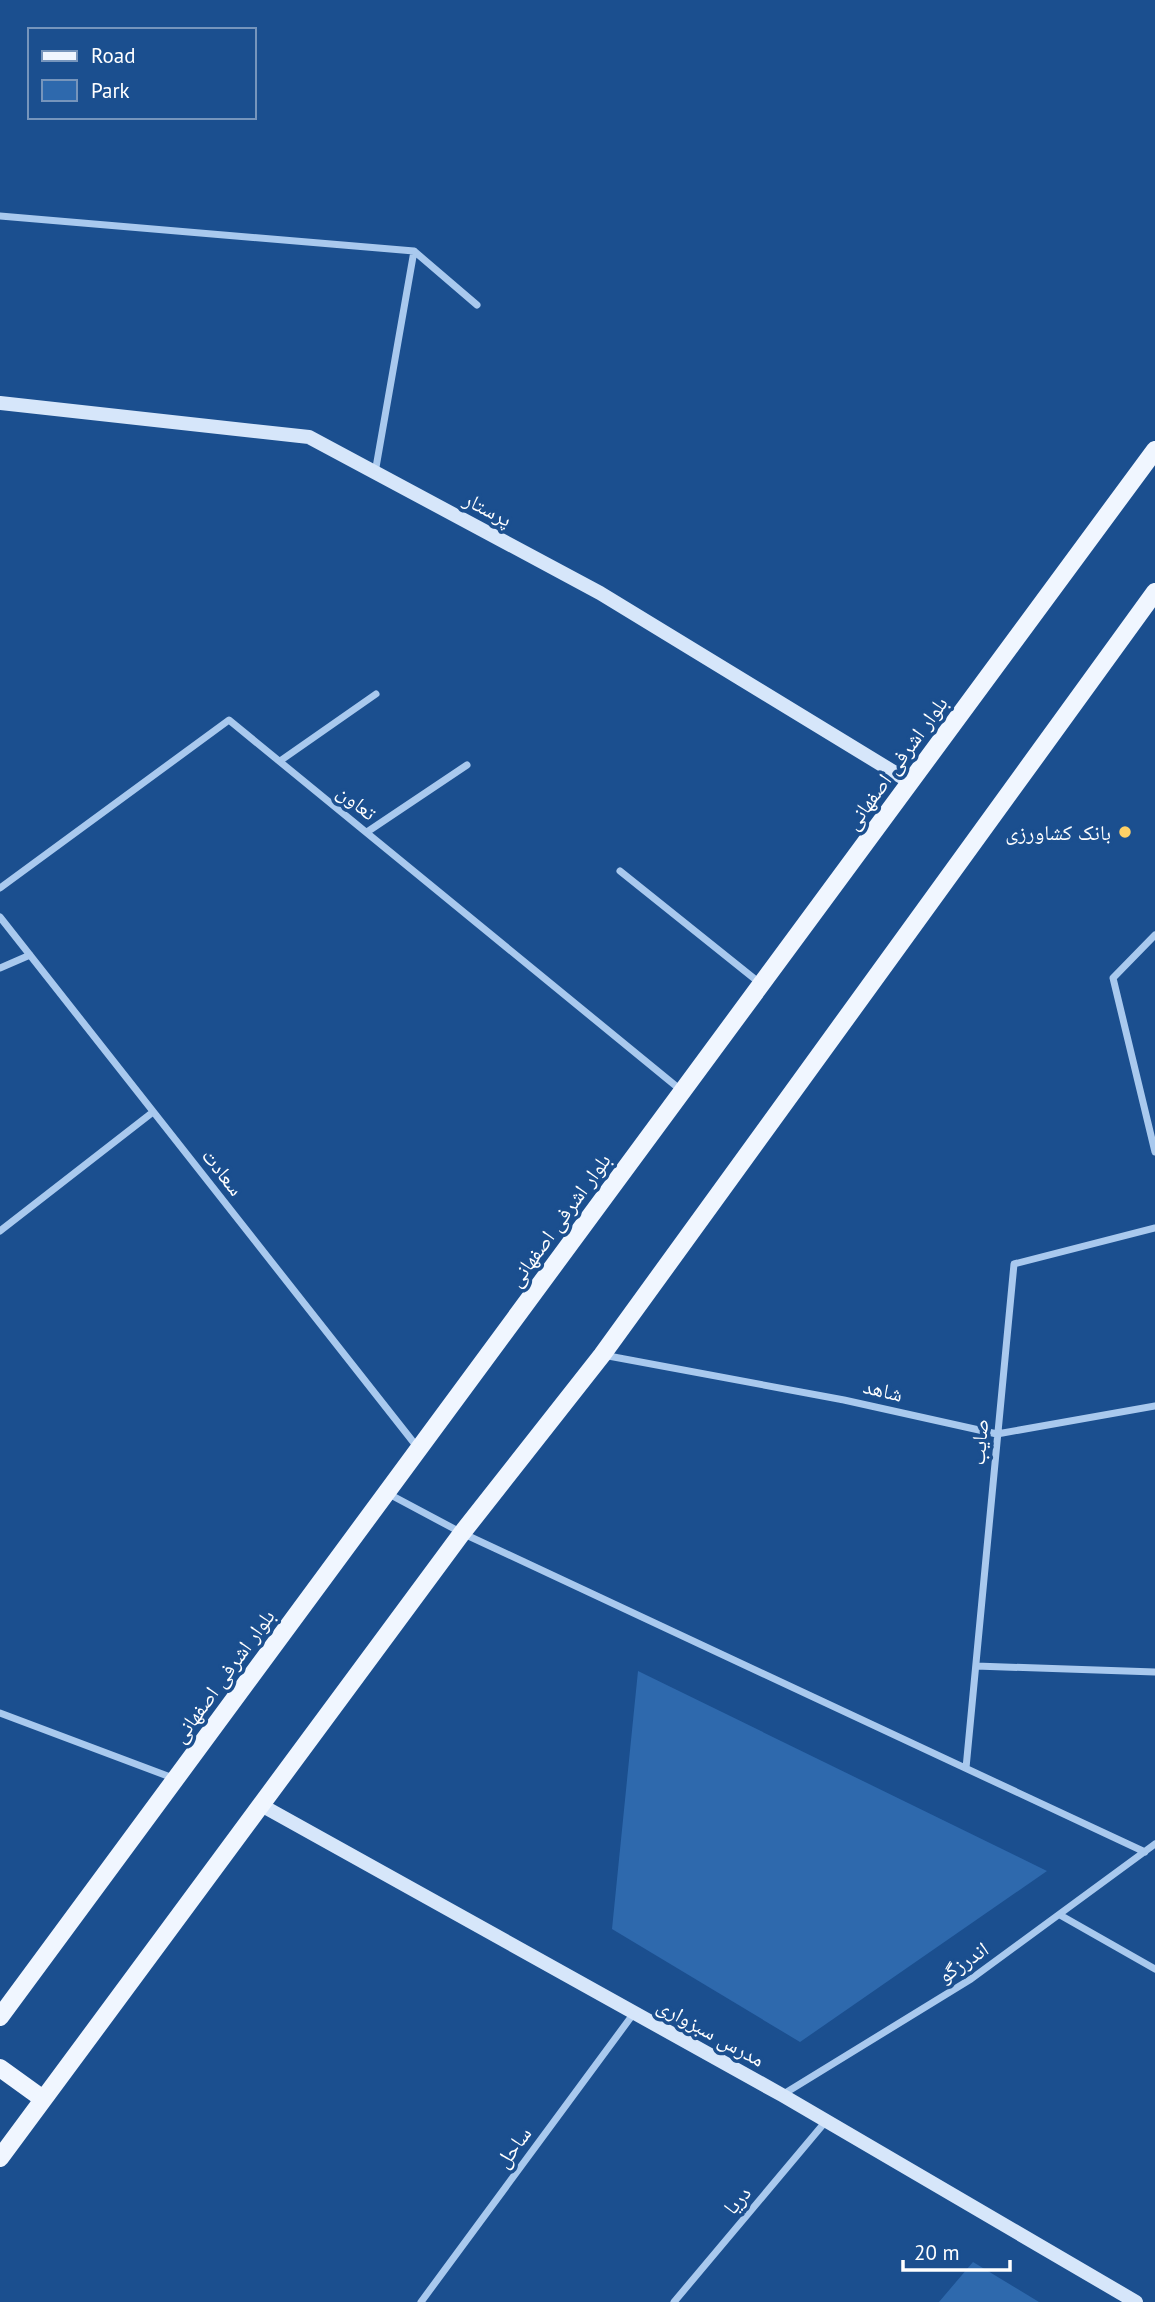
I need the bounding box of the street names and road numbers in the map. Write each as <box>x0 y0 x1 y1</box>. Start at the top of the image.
street label: پرستار <box>458 485 517 533</box>
street label: بلوار اشرفی اصفهانی <box>838 691 954 835</box>
street label: تعاون <box>332 778 382 826</box>
street label: سعادت <box>196 1143 250 1201</box>
street label: بلوار اشرفی اصفهانی <box>501 1148 617 1292</box>
street label: شاهد <box>861 1372 905 1408</box>
street label: صایب <box>964 1418 994 1466</box>
street label: بلوار اشرفی اصفهانی <box>165 1604 281 1748</box>
street label: اندرزگو <box>932 1935 994 1989</box>
street label: مدرس سبزواری <box>652 1991 770 2073</box>
street label: ساحل <box>489 2121 537 2173</box>
street label: دریا <box>717 2180 757 2220</box>

